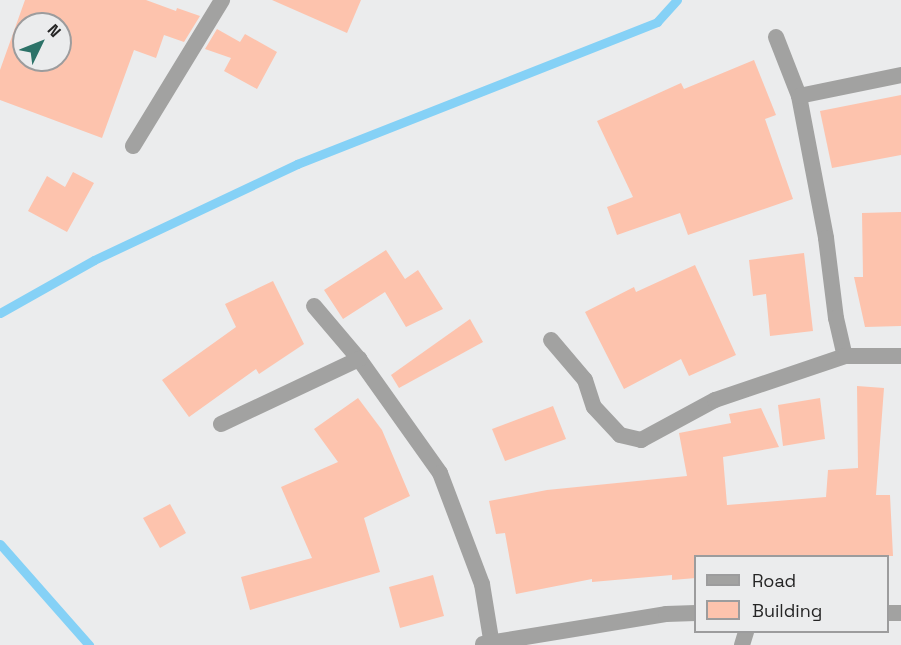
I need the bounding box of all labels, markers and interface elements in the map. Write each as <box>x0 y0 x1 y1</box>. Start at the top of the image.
north arrow <box>12 12 72 72</box>
text: N <box>43 20 65 42</box>
legend <box>694 555 889 633</box>
text: Road <box>752 569 796 592</box>
text: Building <box>752 599 822 622</box>

